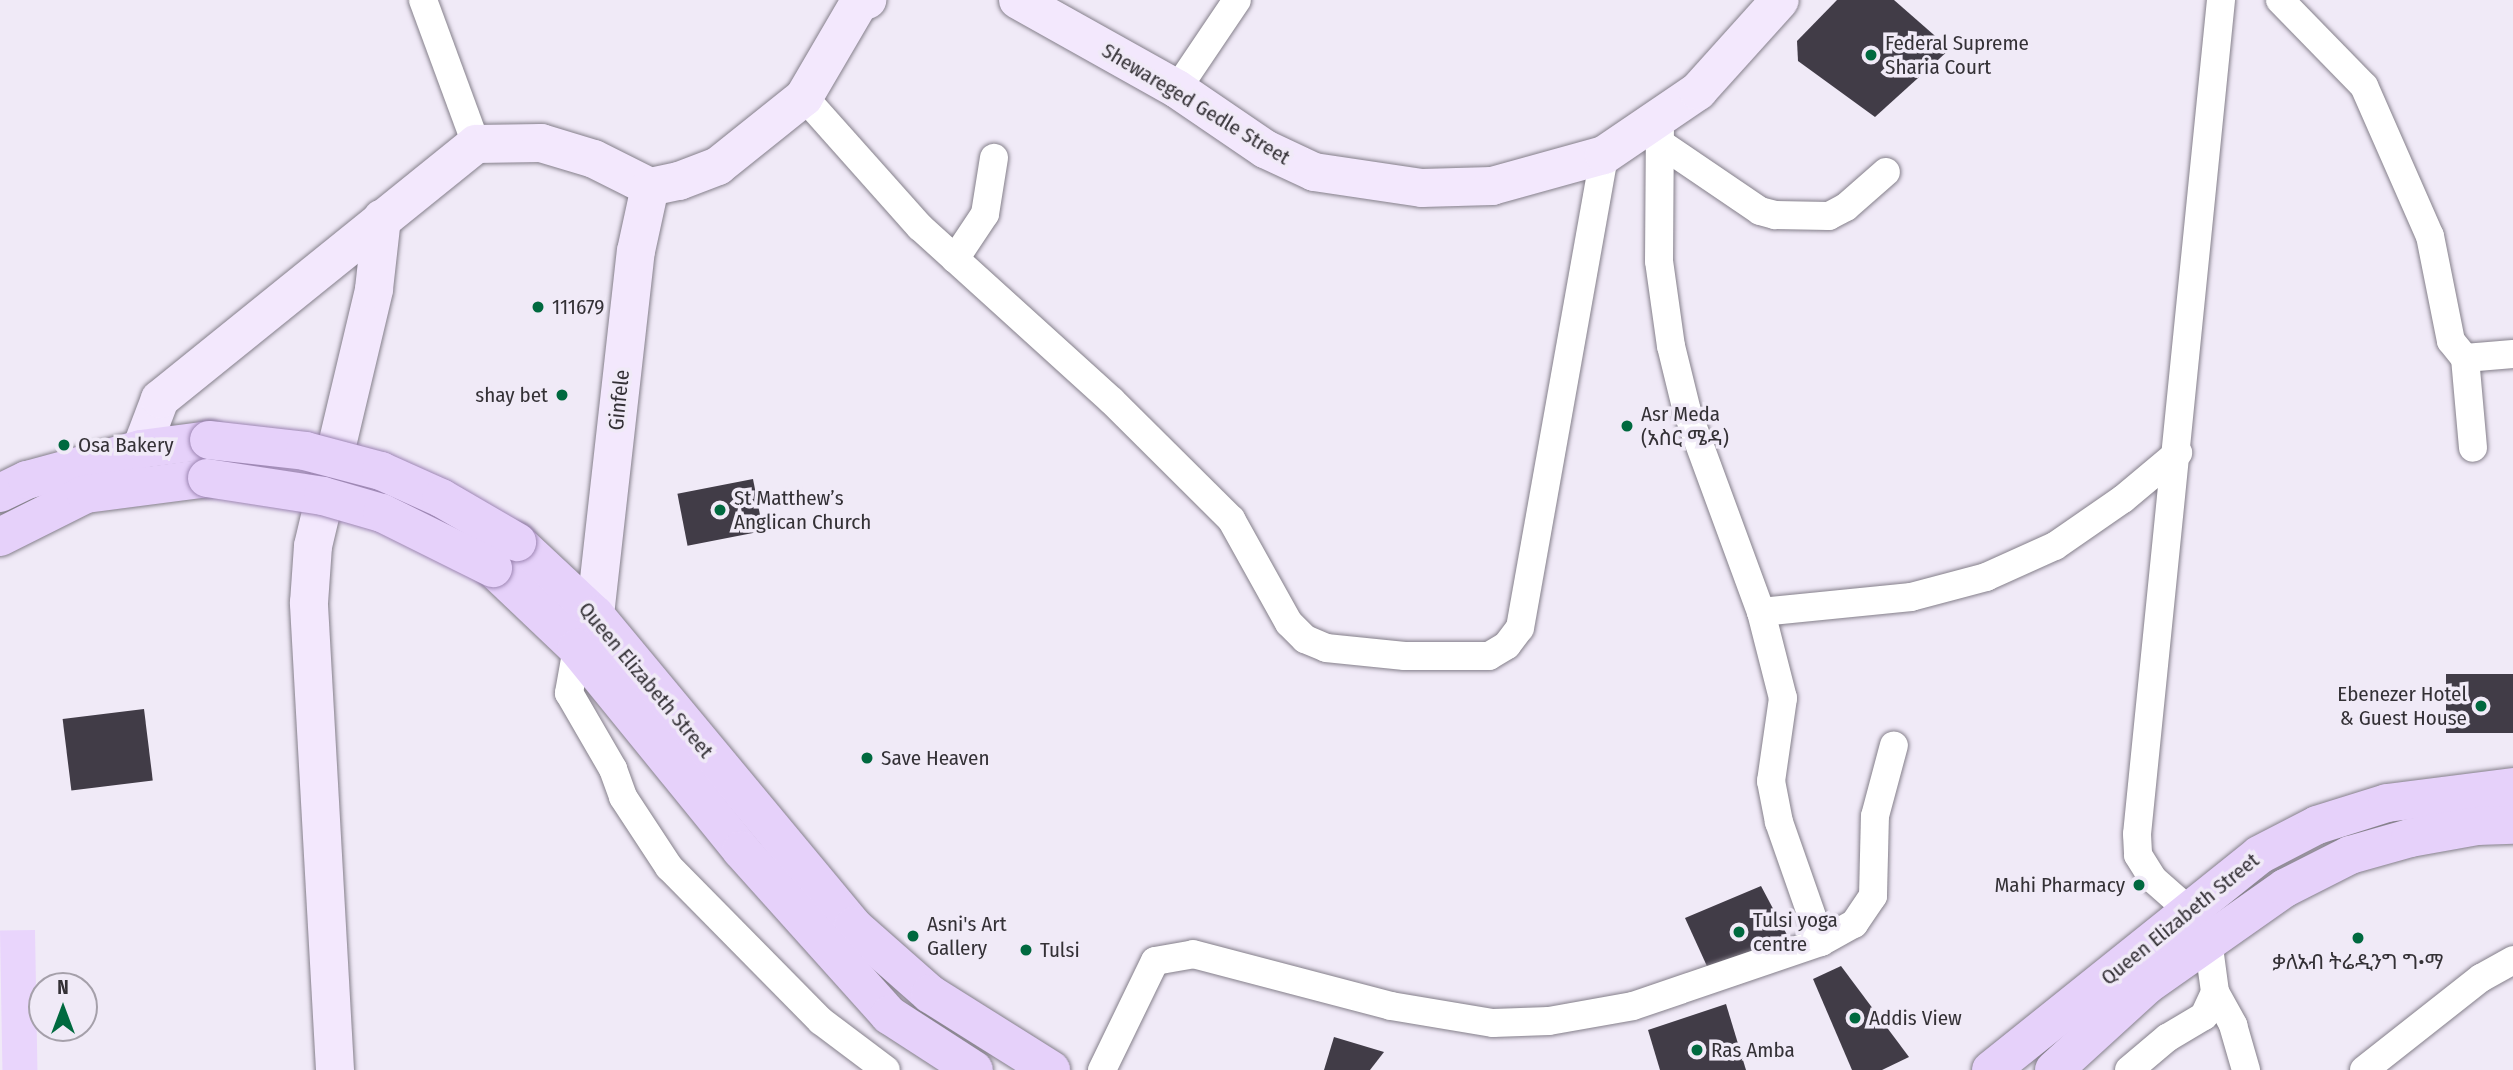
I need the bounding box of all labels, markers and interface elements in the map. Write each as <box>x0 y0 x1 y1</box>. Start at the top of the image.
place label: Federal Supreme Sharia Court <box>1885 30 2029 80</box>
street label: Shewareged Gedle Street <box>1097 38 1295 170</box>
marker: Federal Supreme Sharia Court <box>1863 47 1879 63</box>
place label: 111679 <box>552 294 604 320</box>
marker: 111679 <box>530 299 546 315</box>
street label: Ginfele <box>603 368 635 432</box>
place label: shay bet <box>475 382 548 408</box>
marker: shay bet <box>554 387 570 403</box>
place label: Asr Meda (አስር ሜዳ) <box>1641 401 1729 451</box>
marker: Asr Meda (አስር ሜዳ) <box>1619 418 1635 434</box>
place label: Osa Bakery <box>78 432 174 458</box>
marker: Osa Bakery <box>56 437 72 453</box>
place label: St Matthew’s Anglican Church <box>734 485 871 535</box>
marker: St Matthew’s Anglican Church <box>712 502 728 518</box>
street label: Queen Elizabeth Street <box>573 597 719 763</box>
place label: Ebenezer Hotel & Guest House <box>2337 681 2467 731</box>
marker: Ebenezer Hotel & Guest House <box>2473 698 2489 714</box>
place label: Save Heaven <box>881 745 990 771</box>
marker: Save Heaven <box>859 750 875 766</box>
street label: Queen Elizabeth Street <box>2096 848 2264 990</box>
place label: Mahi Pharmacy <box>1994 872 2125 898</box>
marker: Mahi Pharmacy <box>2131 877 2147 893</box>
place label: Tulsi yoga centre <box>1753 907 1838 957</box>
place label: Asni's Art Gallery <box>927 911 1007 961</box>
marker: Tulsi yoga centre <box>1731 924 1747 940</box>
marker: Asni's Art Gallery <box>905 928 921 944</box>
marker: ቃለአብ ትሬዲንግ ግ•ማ <box>2350 930 2366 946</box>
place label: Tulsi <box>1040 937 1080 963</box>
marker: Tulsi <box>1018 942 1034 958</box>
place label: ቃለአብ ትሬዲንግ ግ•ማ <box>2273 949 2443 975</box>
north arrow <box>28 972 98 1042</box>
text: N <box>57 976 69 999</box>
place label: Addis View <box>1869 1005 1962 1031</box>
marker: Addis View <box>1847 1010 1863 1026</box>
place label: Ras Amba <box>1711 1037 1795 1063</box>
marker: Ras Amba <box>1689 1042 1705 1058</box>

